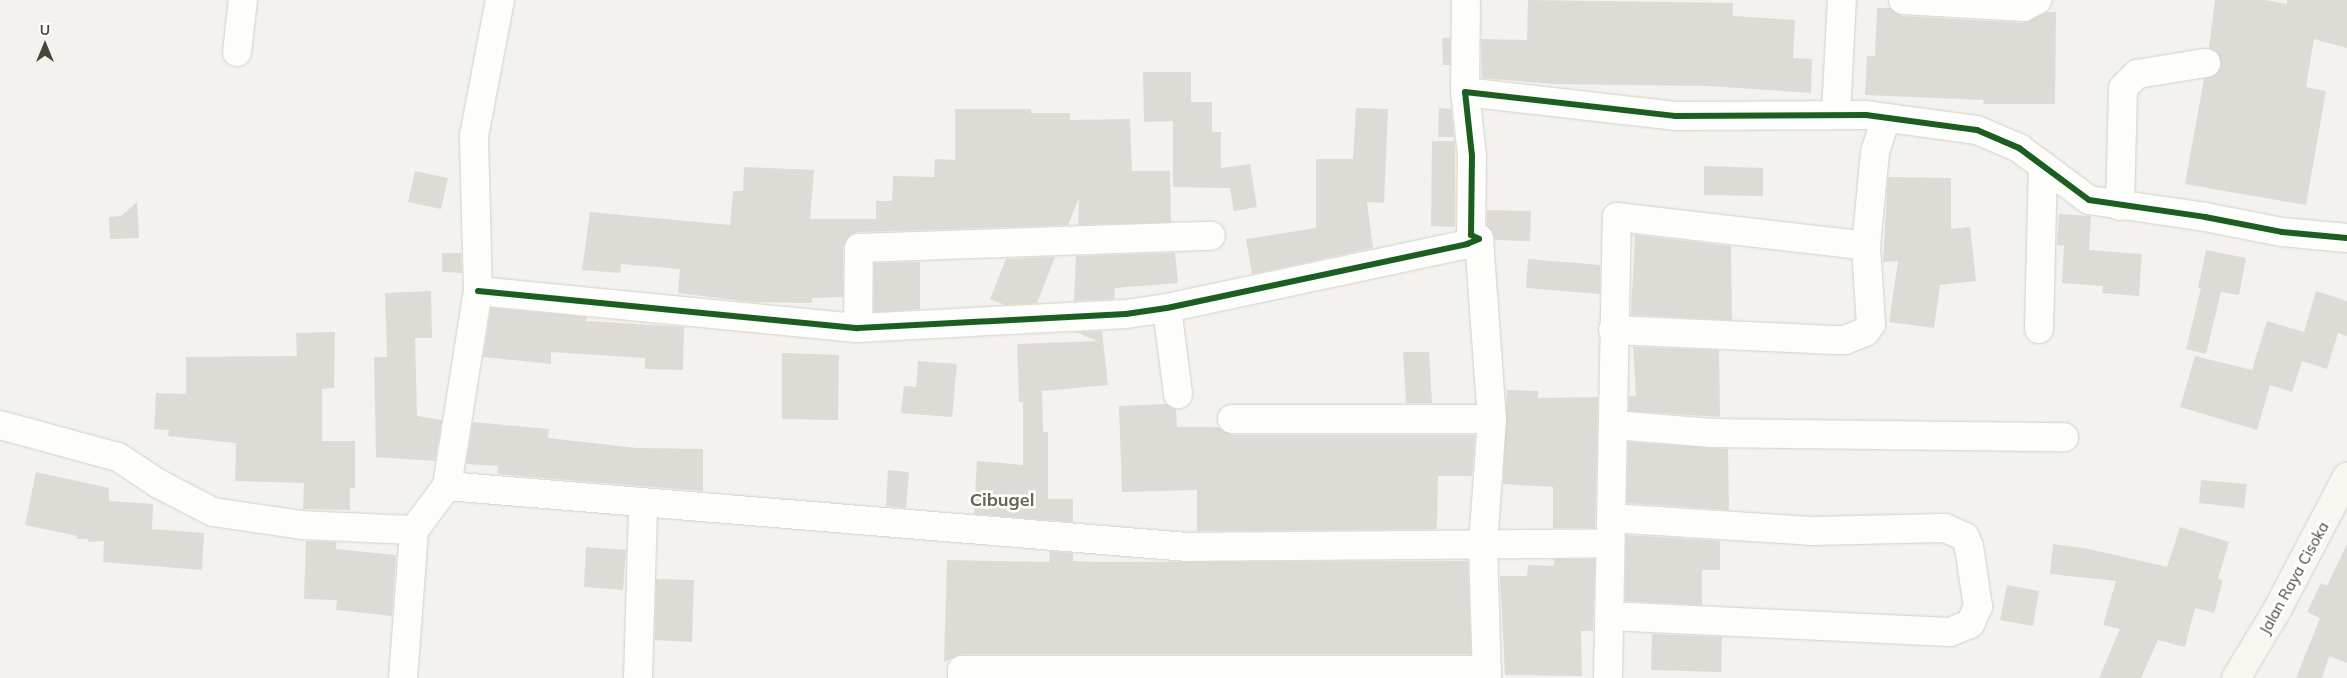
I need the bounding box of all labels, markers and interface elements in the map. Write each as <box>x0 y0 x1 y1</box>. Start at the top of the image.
north arrow <box>20 20 70 70</box>
text: U <box>40 21 50 39</box>
district label: Cibugel <box>970 489 1034 511</box>
street label: Jalan Raya Cisoka <box>2256 519 2332 637</box>

